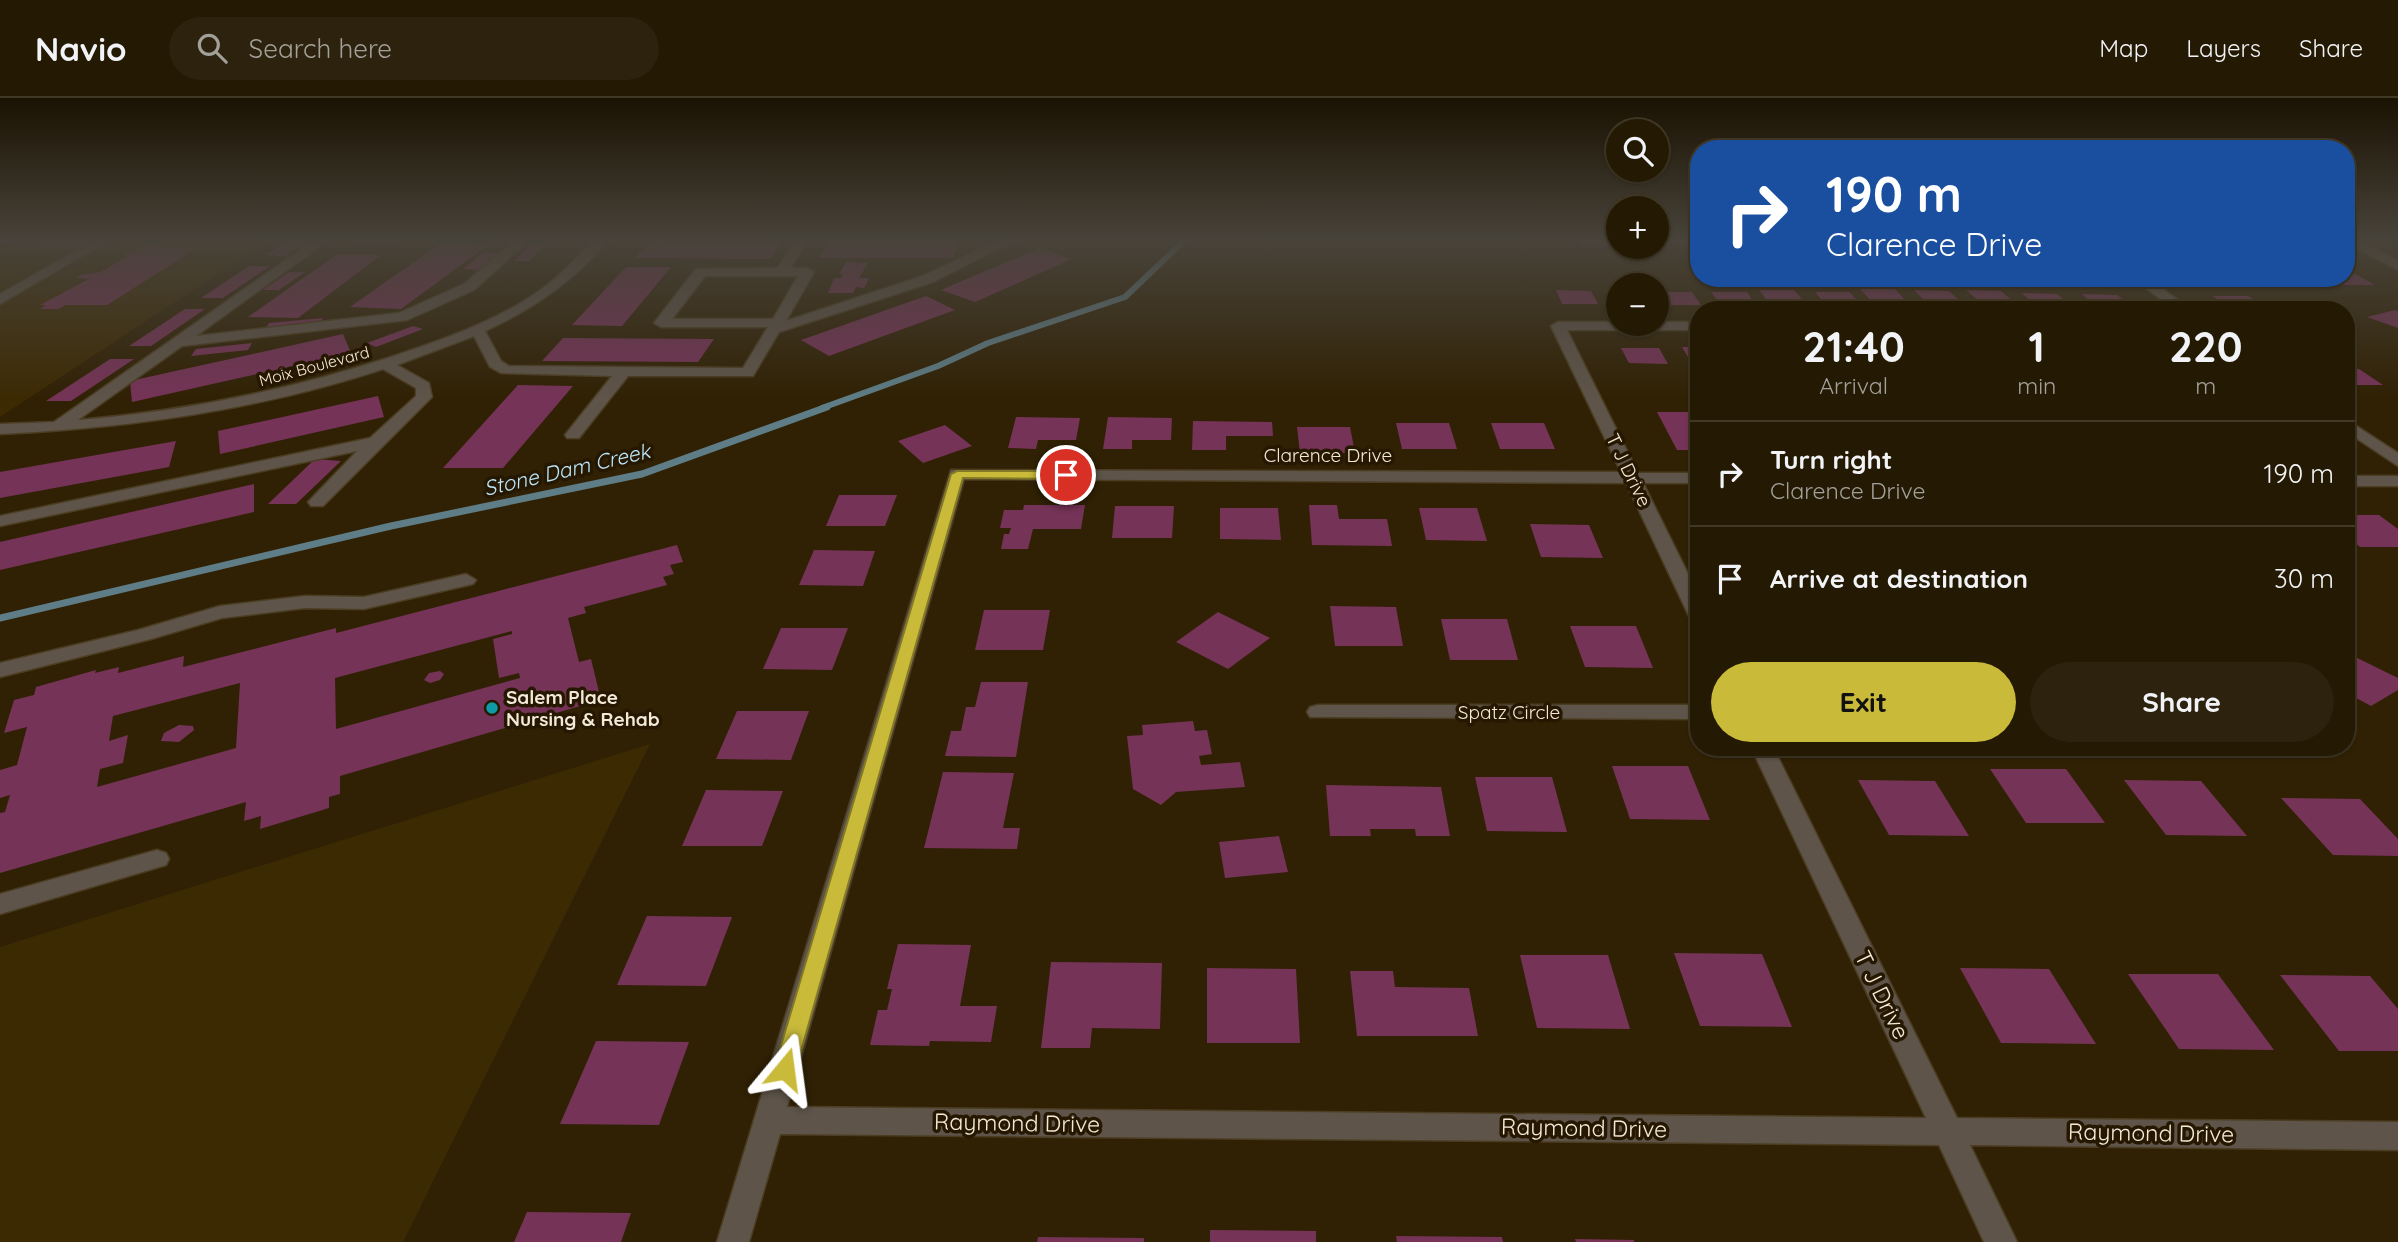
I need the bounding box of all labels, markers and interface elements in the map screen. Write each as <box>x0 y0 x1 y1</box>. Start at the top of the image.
search box <box>169 17 659 80</box>
text: Navio <box>35 28 127 69</box>
icon: search <box>193 29 231 67</box>
text: Search here <box>249 32 392 65</box>
text: Map <box>2099 33 2148 63</box>
text: Layers <box>2186 33 2261 63</box>
text: Share <box>2299 33 2363 63</box>
map controls <box>1606 119 1669 336</box>
button: search <box>1606 119 1669 182</box>
text: 190 m <box>1826 163 1962 224</box>
icon: right <box>1711 168 1802 259</box>
button: + <box>1606 196 1669 259</box>
text: Clarence Drive <box>1826 224 2042 264</box>
button: − <box>1606 273 1669 336</box>
text: 21:40 <box>1803 320 1905 373</box>
text: 1 <box>2029 320 2045 373</box>
text: 220 <box>2169 320 2242 373</box>
street label: Moix Boulevard <box>256 342 372 390</box>
text: Arrival <box>1819 371 1888 400</box>
text: min <box>2017 371 2056 400</box>
text: m <box>2195 371 2216 400</box>
street label: T J Drive <box>1601 429 1657 511</box>
water label: Stone Dam Creek <box>481 437 654 501</box>
street label: Clarence Drive <box>1264 443 1392 467</box>
text: Turn right <box>1770 443 1892 476</box>
pin <box>1036 445 1096 505</box>
icon: right <box>1711 455 1749 493</box>
icon: arrive <box>1047 456 1085 494</box>
text: 190 m <box>2264 457 2334 490</box>
text: Clarence Drive <box>1770 476 1925 505</box>
icon: arrive <box>1711 560 1749 598</box>
text: Arrive at destination <box>1770 562 2028 595</box>
text: 30 m <box>2274 562 2334 595</box>
button: Exit <box>1711 662 2016 742</box>
button: Share <box>2030 662 2334 742</box>
place label: Salem Place Nursing & Rehab <box>506 685 660 731</box>
marker: Salem Place Nursing & Rehab <box>484 700 500 716</box>
street label: Spatz Circle <box>1458 700 1560 724</box>
street label: T J Drive <box>1849 946 1916 1044</box>
position arrow <box>748 1032 822 1106</box>
street label: Raymond Drive <box>934 1107 1100 1138</box>
street label: Raymond Drive <box>1501 1112 1667 1143</box>
street label: Raymond Drive <box>2068 1117 2234 1148</box>

